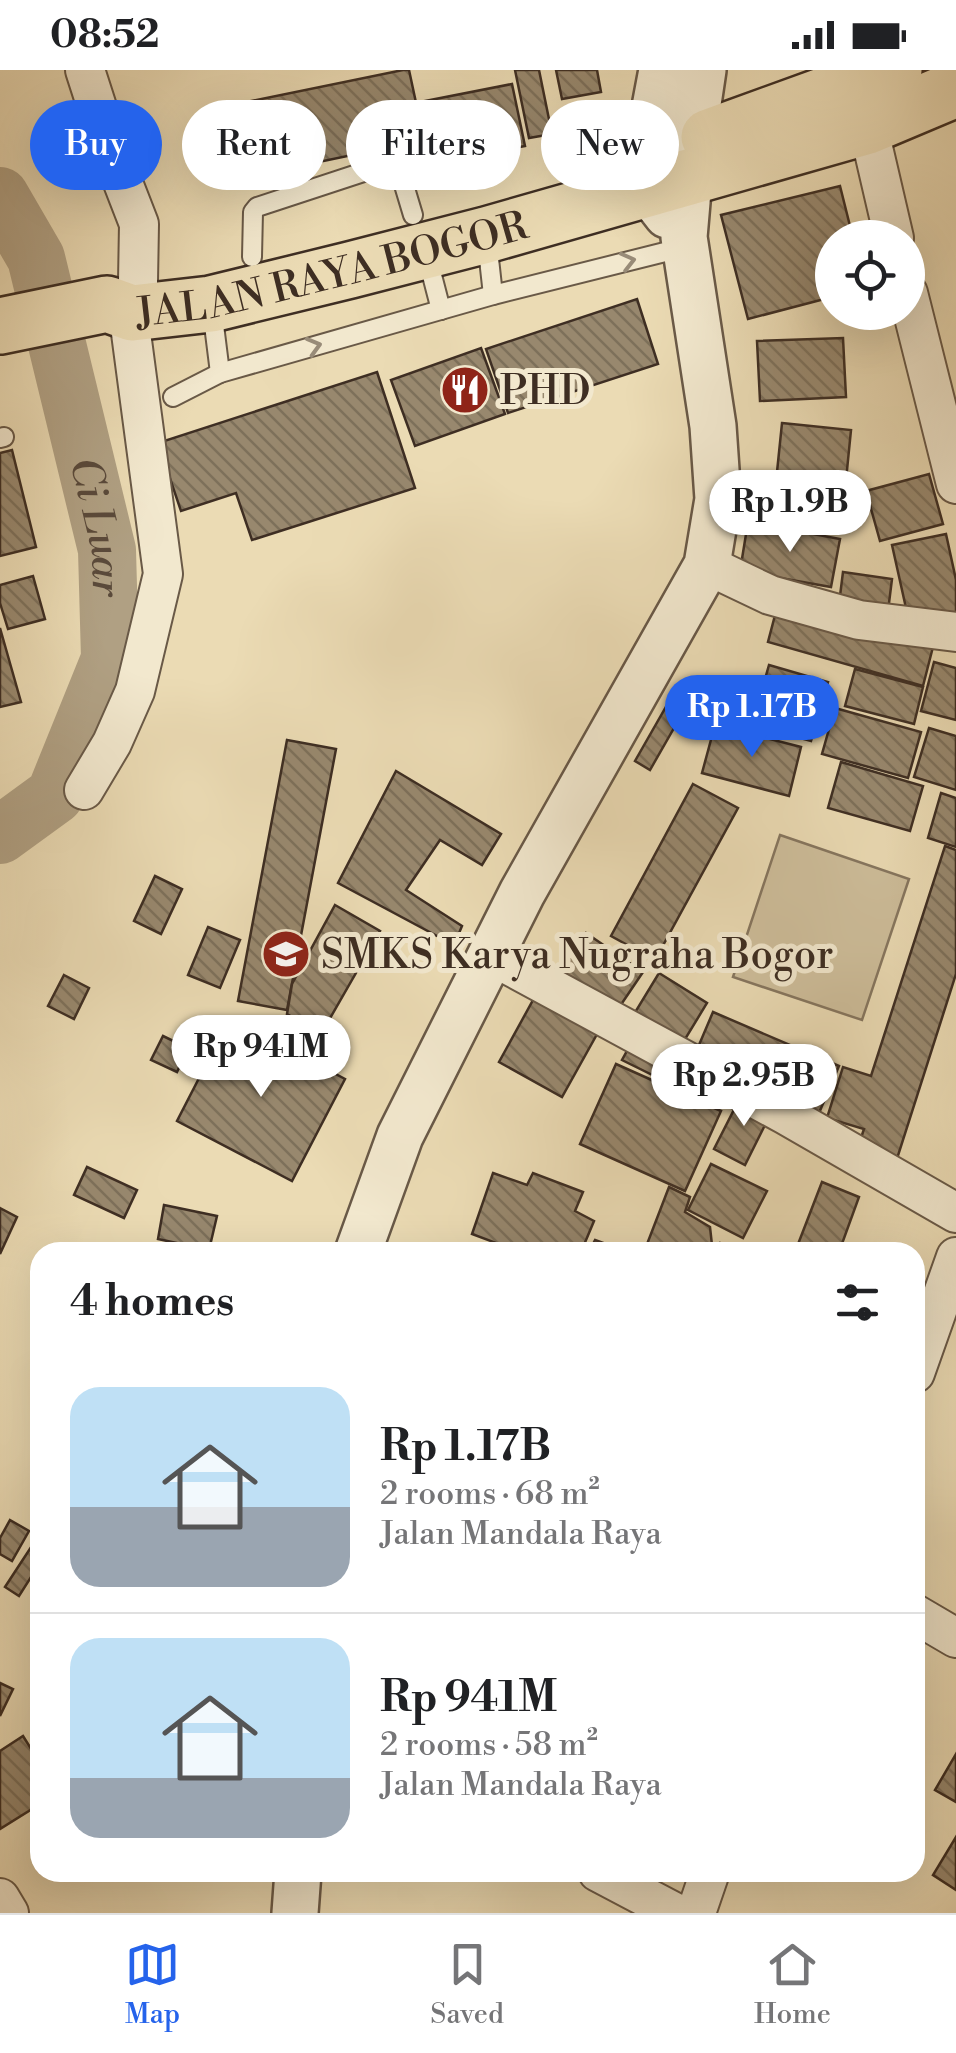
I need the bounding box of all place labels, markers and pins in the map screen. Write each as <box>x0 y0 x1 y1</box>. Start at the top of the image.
restaurant icon: PHD <box>439 364 491 416</box>
place label: PHD <box>500 367 590 417</box>
pin: Rp 1.9B <box>698 470 882 555</box>
pin: Rp 1.17B <box>649 675 855 760</box>
school or university icon: SMKS Karya Nugraha Bogor <box>260 928 312 980</box>
place label: SMKS Karya Nugraha Bogor <box>321 931 833 982</box>
pin: Rp 941M <box>169 1015 353 1100</box>
pin: Rp 2.95B <box>641 1044 847 1129</box>

